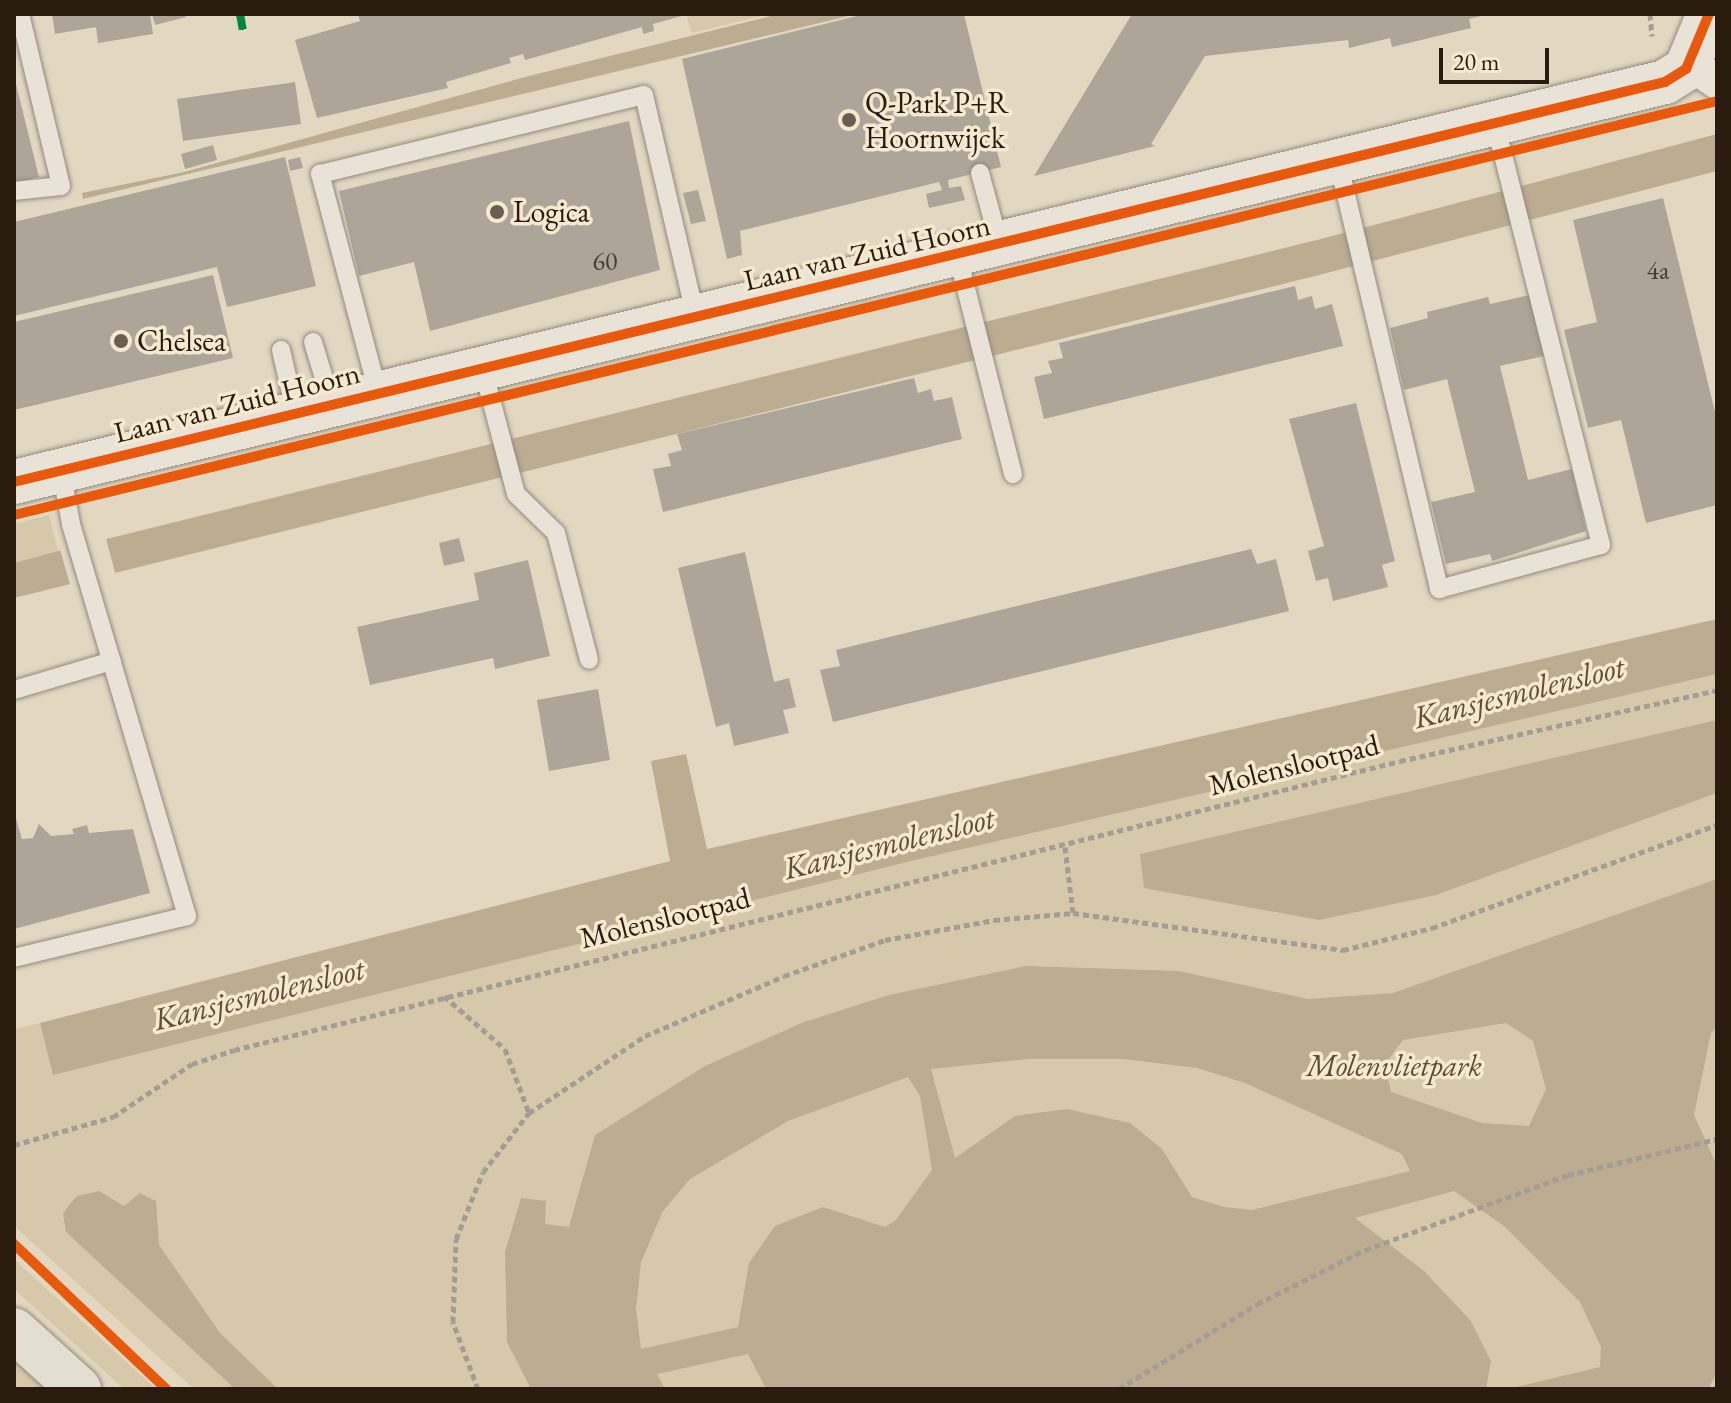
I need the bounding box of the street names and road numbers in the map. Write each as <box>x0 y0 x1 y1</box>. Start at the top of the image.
street label: Laan van Zuid Hoorn <box>740 207 994 299</box>
street label: Laan van Zuid Hoorn <box>110 355 364 451</box>
street label: Molenslootpad <box>1205 727 1383 803</box>
street label: Molenslootpad <box>576 880 754 956</box>

